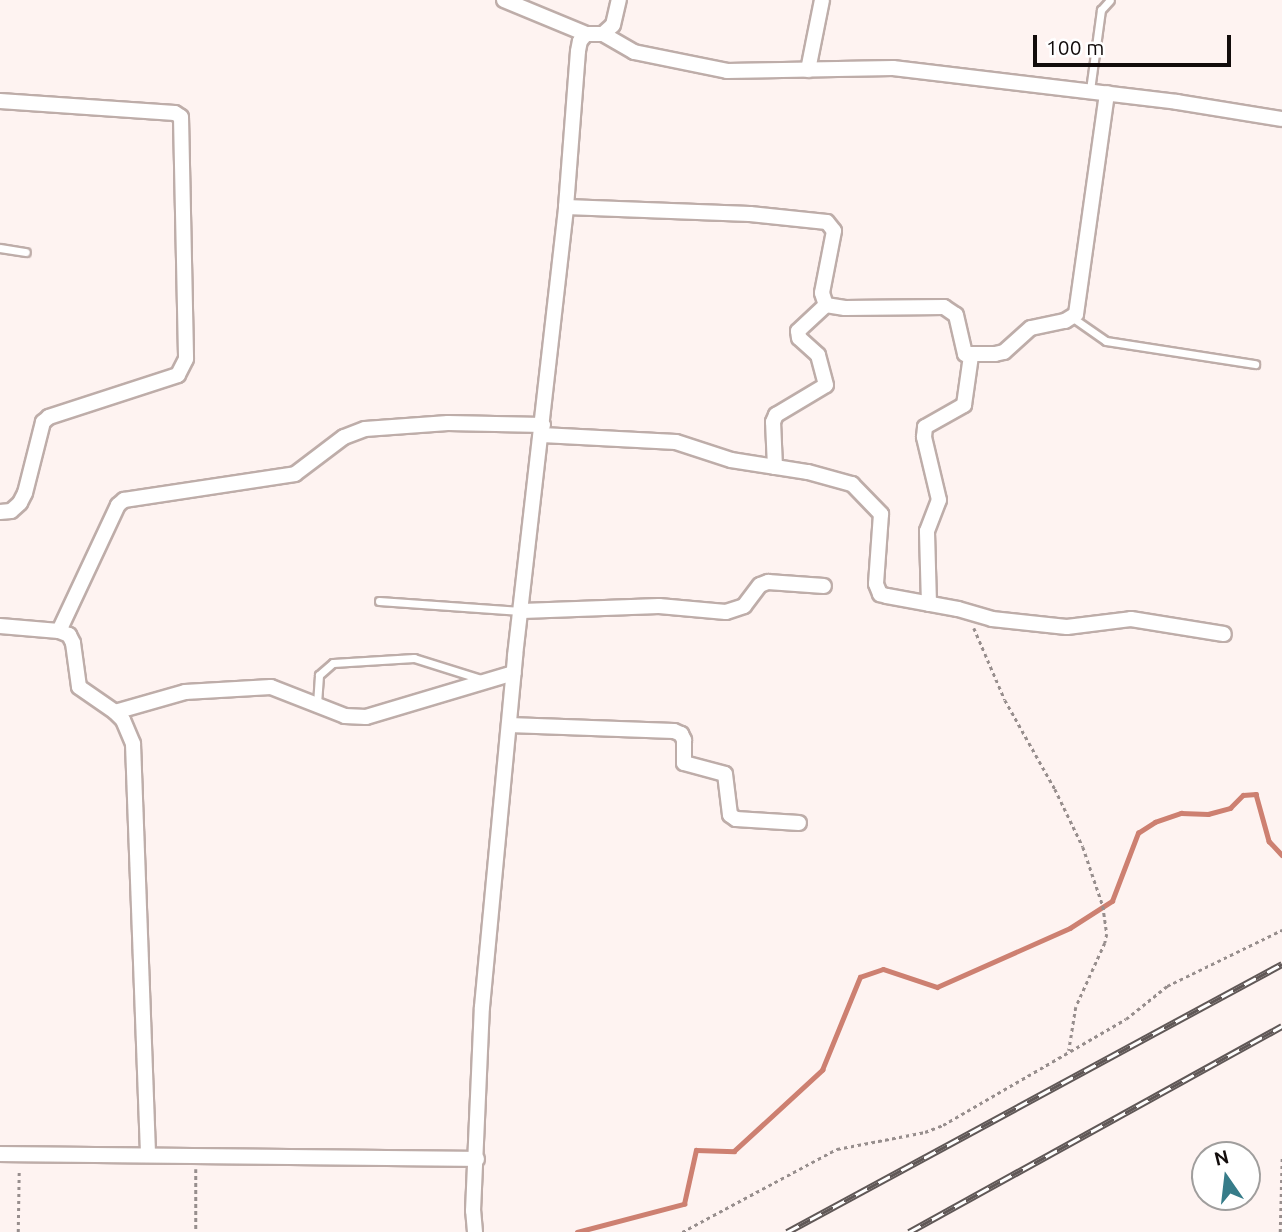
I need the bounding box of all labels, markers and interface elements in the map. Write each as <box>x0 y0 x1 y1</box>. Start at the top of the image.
scale bar <box>1037 21 1235 65</box>
text: 100 m <box>1046 35 1104 59</box>
north arrow <box>1191 1141 1261 1211</box>
text: N <box>1212 1145 1231 1170</box>

